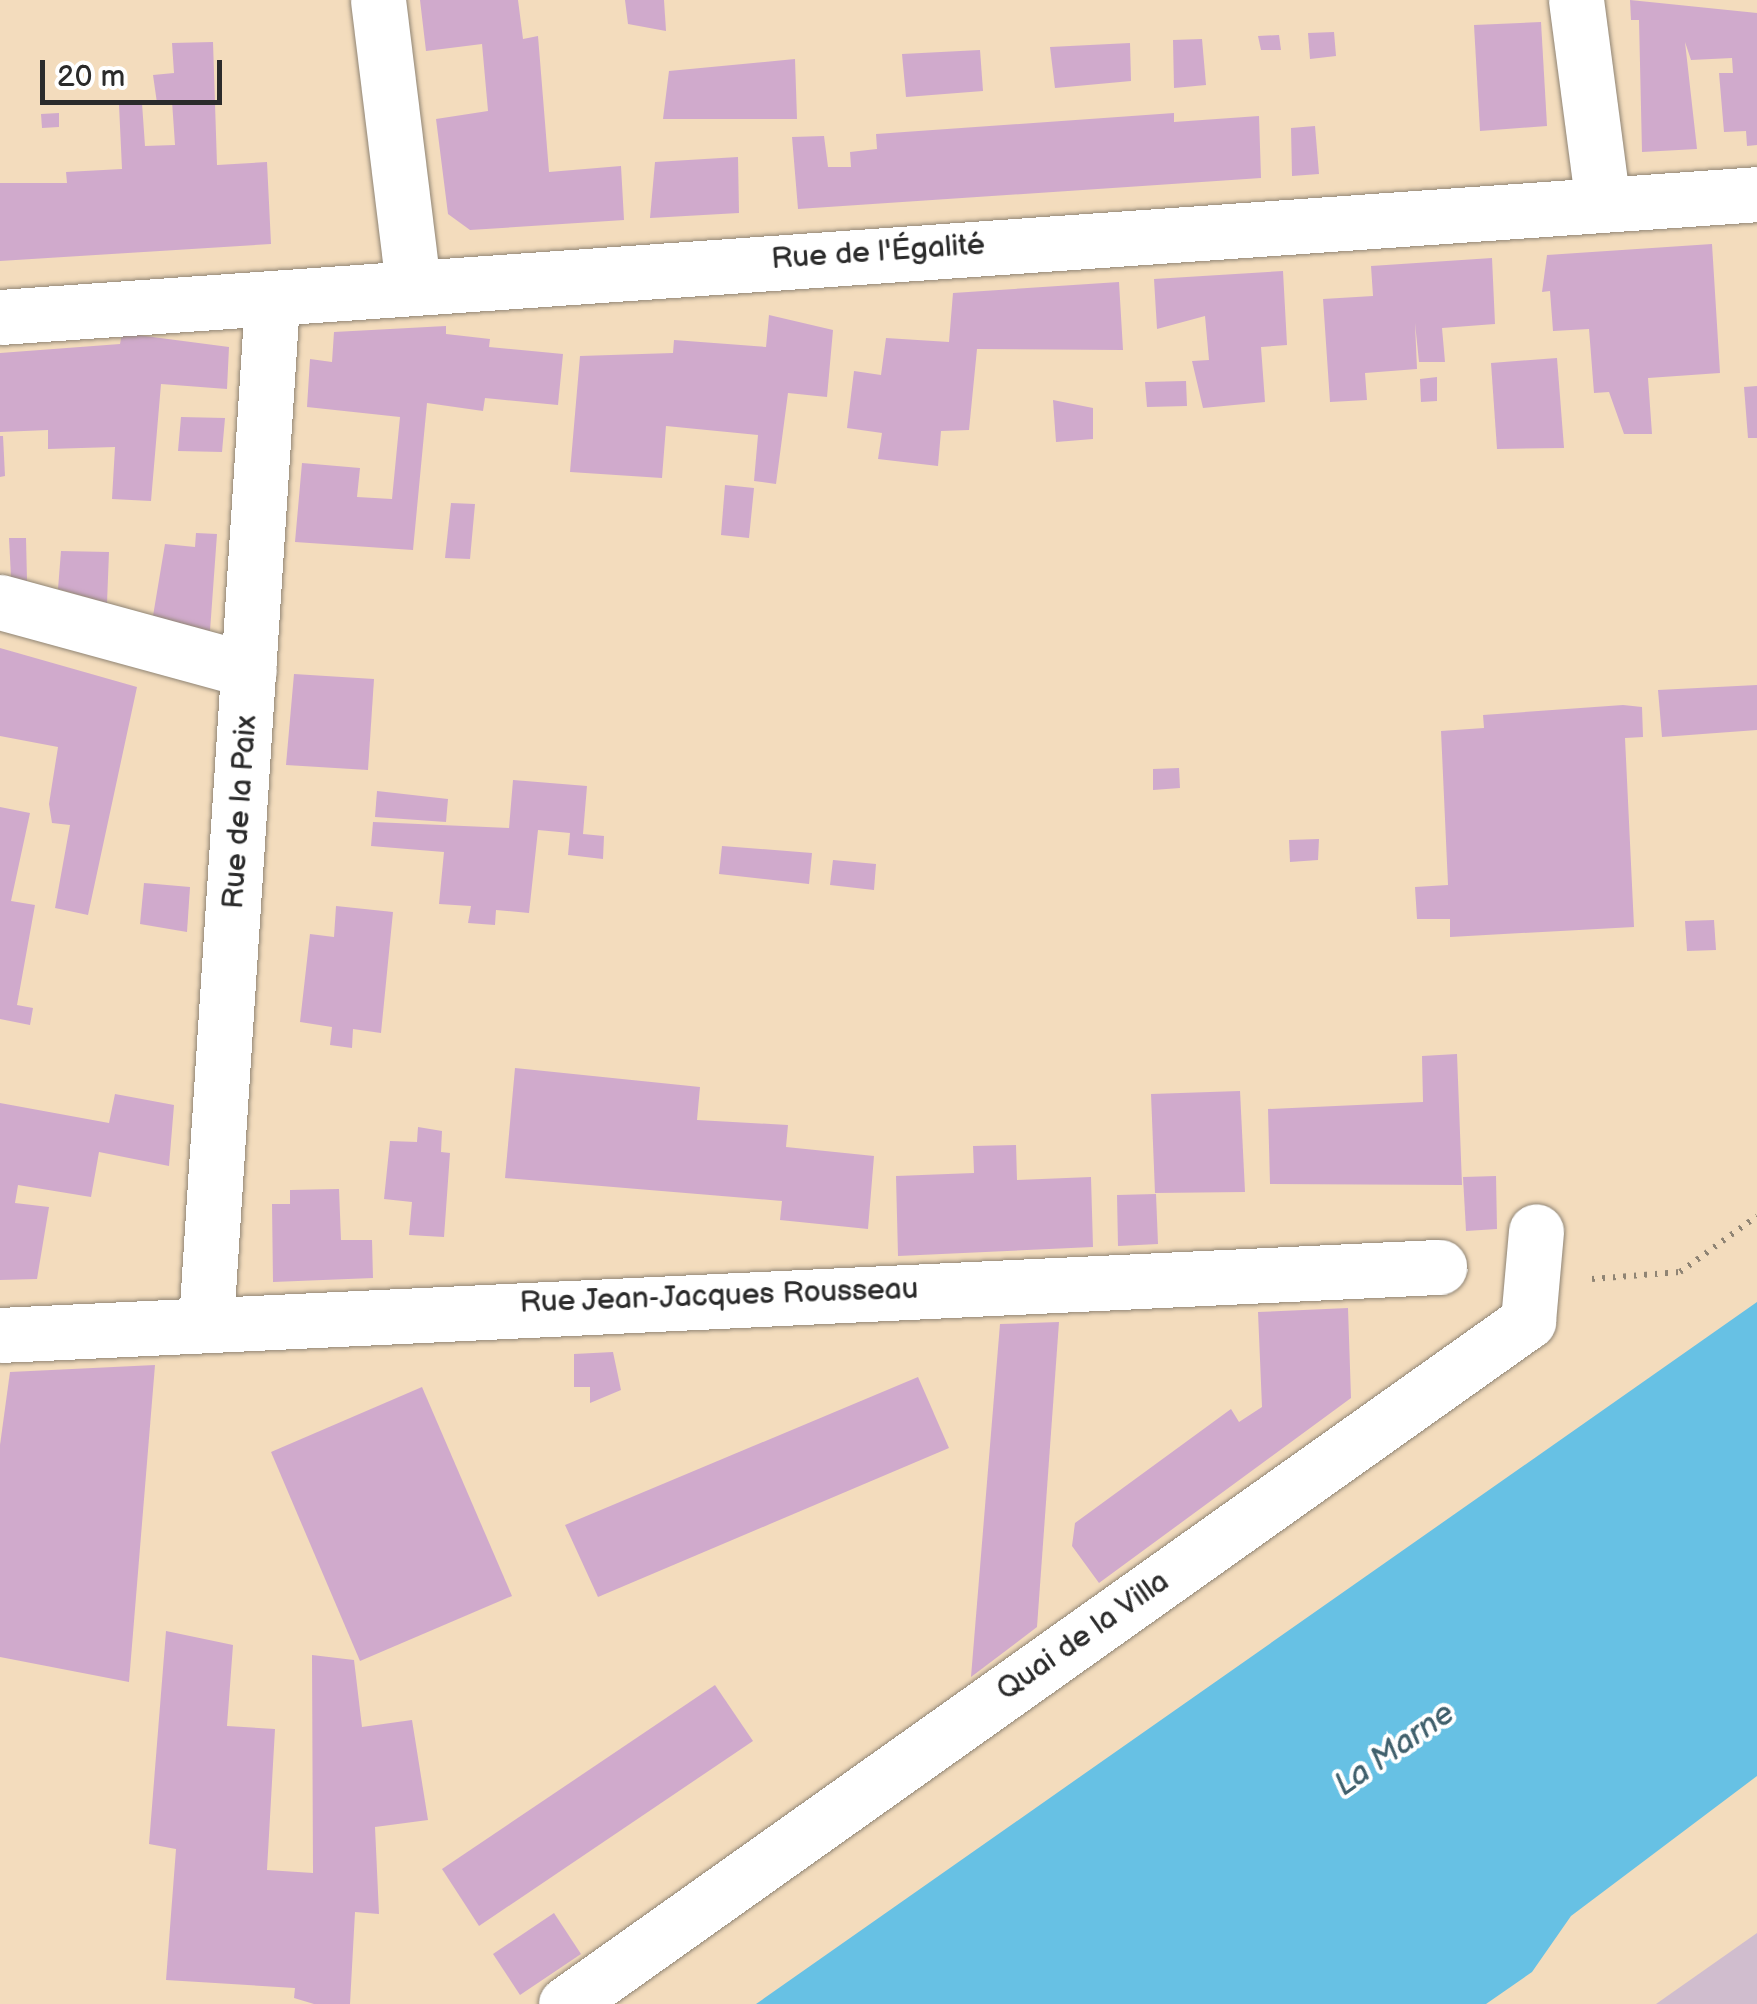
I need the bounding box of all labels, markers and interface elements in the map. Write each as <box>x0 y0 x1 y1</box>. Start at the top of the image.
scale bar <box>45 40 228 102</box>
text: 20 m <box>57 59 125 95</box>
street label: Rue de l'Égalité <box>770 227 986 277</box>
street label: Rue de la Paix <box>215 714 265 910</box>
street label: Rue Jean-Jacques Rousseau <box>518 1271 920 1321</box>
street label: Quai de la Villa <box>990 1563 1176 1709</box>
water label: La Marne <box>1328 1695 1462 1805</box>

